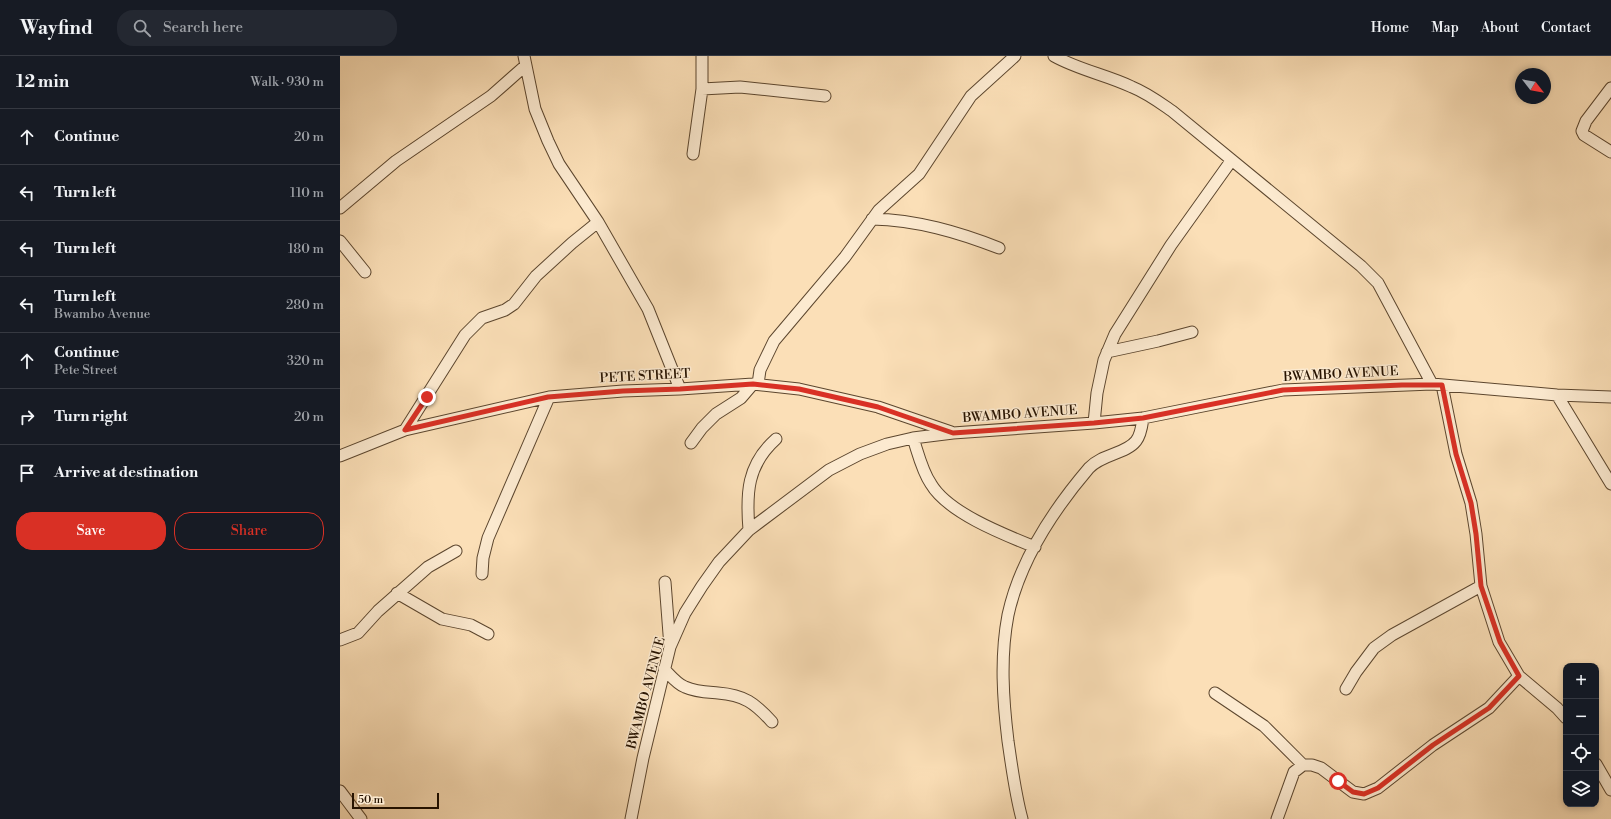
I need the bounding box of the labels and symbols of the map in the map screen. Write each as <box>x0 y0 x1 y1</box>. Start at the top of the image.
north arrow <box>1515 68 1551 104</box>
street label: BWAMBO AVENUE <box>1282 363 1399 385</box>
street label: PETE STREET <box>599 366 691 386</box>
route end <box>418 388 436 406</box>
street label: BWAMBO AVENUE <box>961 402 1078 426</box>
street label: BWAMBO AVENUE <box>623 635 669 752</box>
route start <box>1329 772 1347 790</box>
scale bar <box>352 791 439 810</box>

